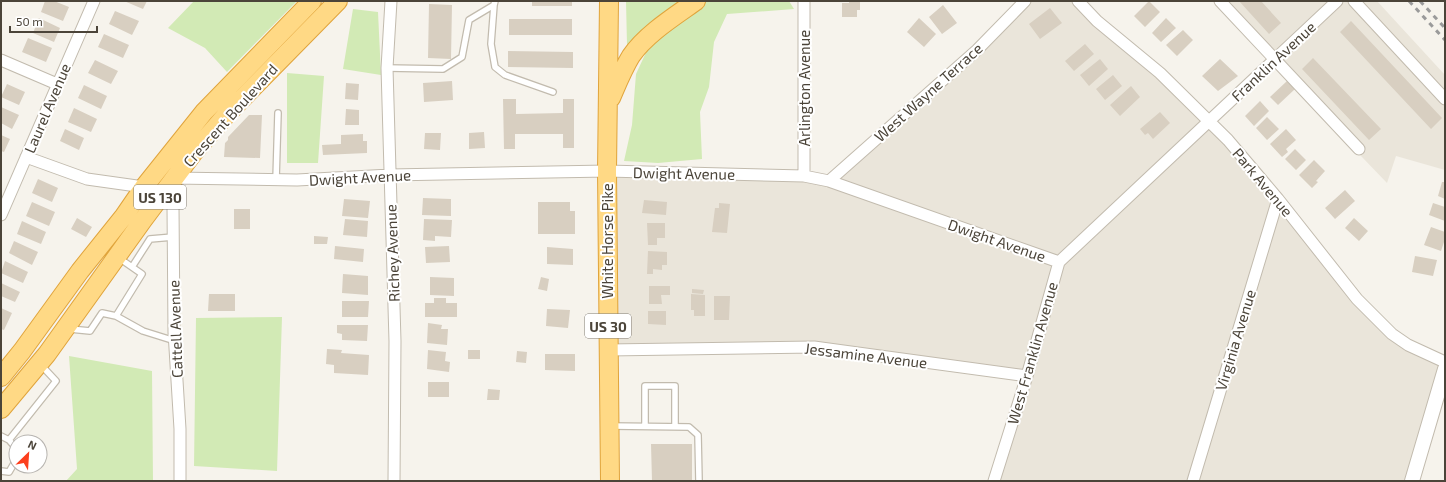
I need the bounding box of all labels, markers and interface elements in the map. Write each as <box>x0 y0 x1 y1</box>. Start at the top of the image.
scale bar <box>10 8 97 34</box>
text: 50 m <box>16 14 43 28</box>
street label: Franklin Avenue <box>1227 17 1319 105</box>
street label: Arlington Avenue <box>795 30 813 146</box>
street label: West Wayne Terrace <box>870 39 986 145</box>
street label: Laurel Avenue <box>20 60 74 156</box>
street label: Crescent Boulevard <box>179 60 281 170</box>
street label: Park Avenue <box>1229 144 1297 220</box>
street label: Dwight Avenue <box>633 163 735 183</box>
street label: Dwight Avenue <box>309 165 411 189</box>
street label: White Horse Pike <box>598 183 616 299</box>
road number: US 130 <box>134 185 186 209</box>
street label: Richey Avenue <box>381 204 403 302</box>
street label: Dwight Avenue <box>946 215 1048 265</box>
street label: Cattell Avenue <box>164 280 186 378</box>
street label: West Franklin Avenue <box>1003 280 1061 426</box>
street label: Virginia Avenue <box>1211 287 1259 393</box>
road number: US 30 <box>585 314 631 338</box>
street label: Jessamine Avenue <box>804 339 928 371</box>
north arrow <box>8 434 48 474</box>
text: N <box>26 437 39 452</box>

